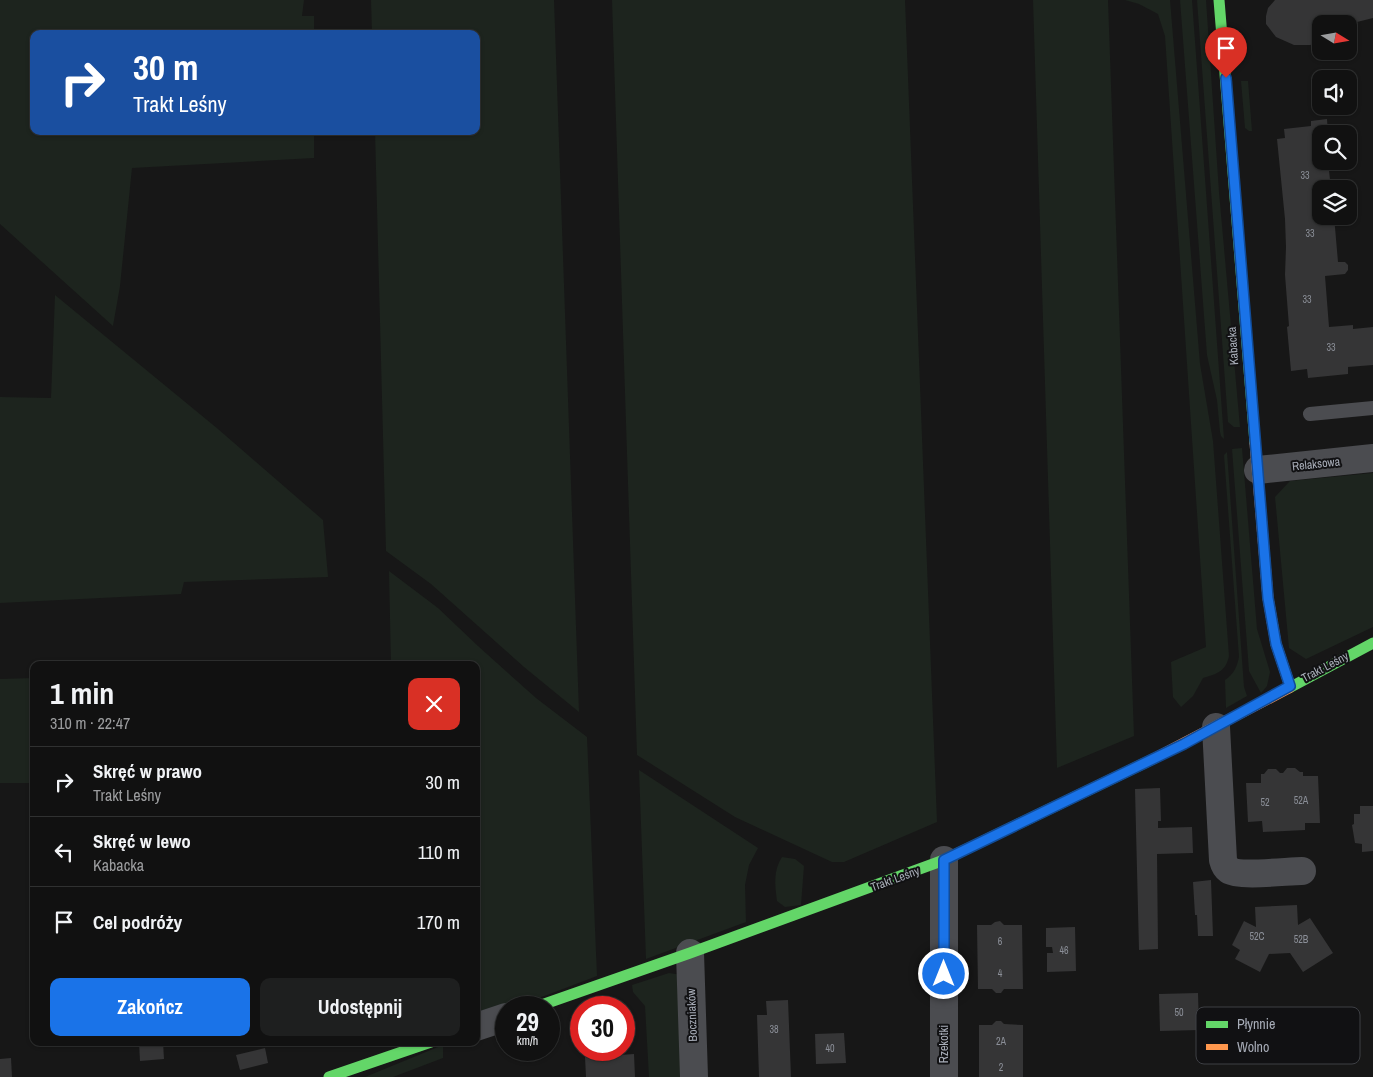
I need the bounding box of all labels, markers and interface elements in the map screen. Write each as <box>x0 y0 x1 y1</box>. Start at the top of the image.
north arrow <box>1312 15 1358 60</box>
map controls <box>1312 15 1357 225</box>
pin <box>1205 27 1247 78</box>
icon: arrive <box>1212 34 1240 62</box>
text: 30 m <box>133 44 198 91</box>
icon: right <box>50 50 115 115</box>
button: sound <box>1312 70 1357 115</box>
text: Trakt Leśny <box>133 89 227 119</box>
button: search <box>1312 125 1357 170</box>
house number: 33 <box>1300 169 1310 182</box>
button: layers <box>1312 180 1357 225</box>
house number: 33 <box>1305 227 1315 240</box>
house number: 33 <box>1302 293 1312 306</box>
street label: Kabacka <box>1224 326 1242 366</box>
house number: 33 <box>1326 341 1336 354</box>
street label: Relaksowa <box>1291 453 1341 474</box>
street label: Trakt Leśny <box>1299 648 1351 686</box>
text: 1 min <box>50 673 114 713</box>
button: close <box>408 678 460 730</box>
text: 310 m · 22:47 <box>50 712 130 734</box>
text: Skręć w prawo <box>93 758 202 784</box>
icon: right <box>50 768 78 796</box>
text: 30 m <box>425 769 460 795</box>
text: Trakt Leśny <box>93 784 161 806</box>
house number: 52A <box>1294 794 1309 807</box>
house number: 52 <box>1260 796 1270 809</box>
text: Skręć w lewo <box>93 828 191 854</box>
icon: left <box>50 838 78 866</box>
text: 110 m <box>418 839 460 865</box>
text: Kabacka <box>93 854 144 876</box>
street label: Trakt Leśny <box>868 863 922 895</box>
icon: arrive <box>50 908 78 936</box>
text: Cel podróży <box>93 909 182 935</box>
text: 170 m <box>417 909 460 935</box>
house number: 52C <box>1249 930 1265 943</box>
house number: 52B <box>1294 933 1309 946</box>
house number: 6 <box>998 935 1003 948</box>
house number: 46 <box>1059 944 1069 957</box>
position arrow <box>917 947 969 999</box>
house number: 4 <box>998 967 1003 980</box>
button: Zakończ <box>50 978 250 1036</box>
button: Udostępnij <box>260 978 460 1036</box>
street label: Boczniaków <box>683 987 701 1042</box>
speed limit sign: 30 <box>570 996 635 1061</box>
text: 29 <box>516 1005 539 1039</box>
house number: 50 <box>1174 1006 1184 1019</box>
legend <box>1196 1007 1360 1064</box>
text: Płynnie <box>1237 1015 1275 1033</box>
house number: 38 <box>769 1023 779 1036</box>
street label: Rzekotki <box>936 1025 952 1063</box>
text: km/h <box>517 1033 538 1049</box>
house number: 2A <box>996 1035 1007 1048</box>
text: Wolno <box>1237 1038 1269 1056</box>
house number: 40 <box>825 1042 835 1055</box>
house number: 2 <box>999 1061 1004 1074</box>

